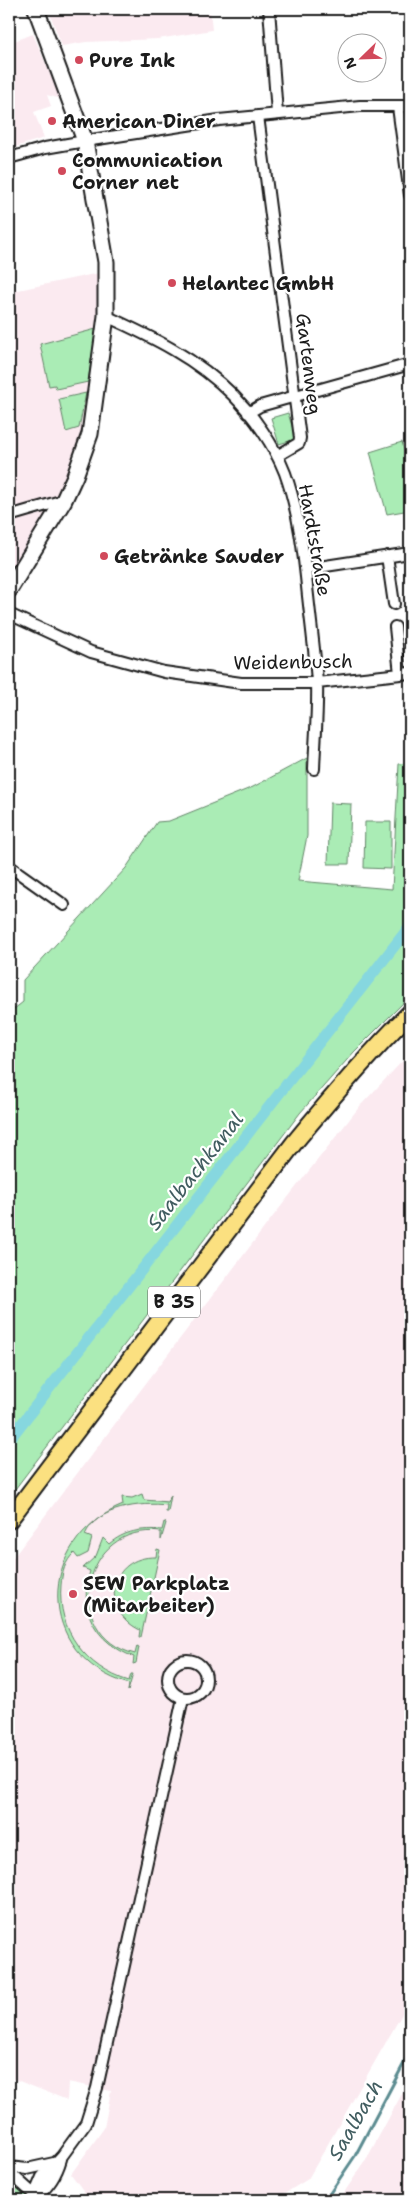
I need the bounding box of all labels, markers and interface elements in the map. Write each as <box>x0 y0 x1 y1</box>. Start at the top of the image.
north arrow <box>336 32 386 82</box>
place label: Pure Ink <box>89 48 175 73</box>
marker: Pure Ink <box>73 54 85 66</box>
text: N <box>340 54 360 72</box>
place label: American Diner <box>62 109 216 134</box>
marker: American Diner <box>46 115 58 127</box>
place label: Communication Corner net <box>72 148 223 195</box>
marker: Communication Corner net <box>56 165 68 177</box>
place label: Helantec GmbH <box>182 271 334 296</box>
marker: Helantec GmbH <box>166 277 178 289</box>
street label: Gartenweg <box>290 312 328 416</box>
street label: Hardtstraße <box>293 482 337 598</box>
place label: Getränke Sauder <box>114 544 284 569</box>
marker: Getränke Sauder <box>98 550 110 562</box>
street label: Weidenbusch <box>233 648 353 676</box>
water label: Saalbachkanal <box>141 1107 249 1235</box>
road number: B 35 <box>148 1286 200 1318</box>
place label: SEW Parkplatz (Mitarbeiter) <box>83 1571 230 1618</box>
marker: SEW Parkplatz (Mitarbeiter) <box>67 1588 79 1600</box>
water label: Saalbach <box>322 2075 388 2165</box>

